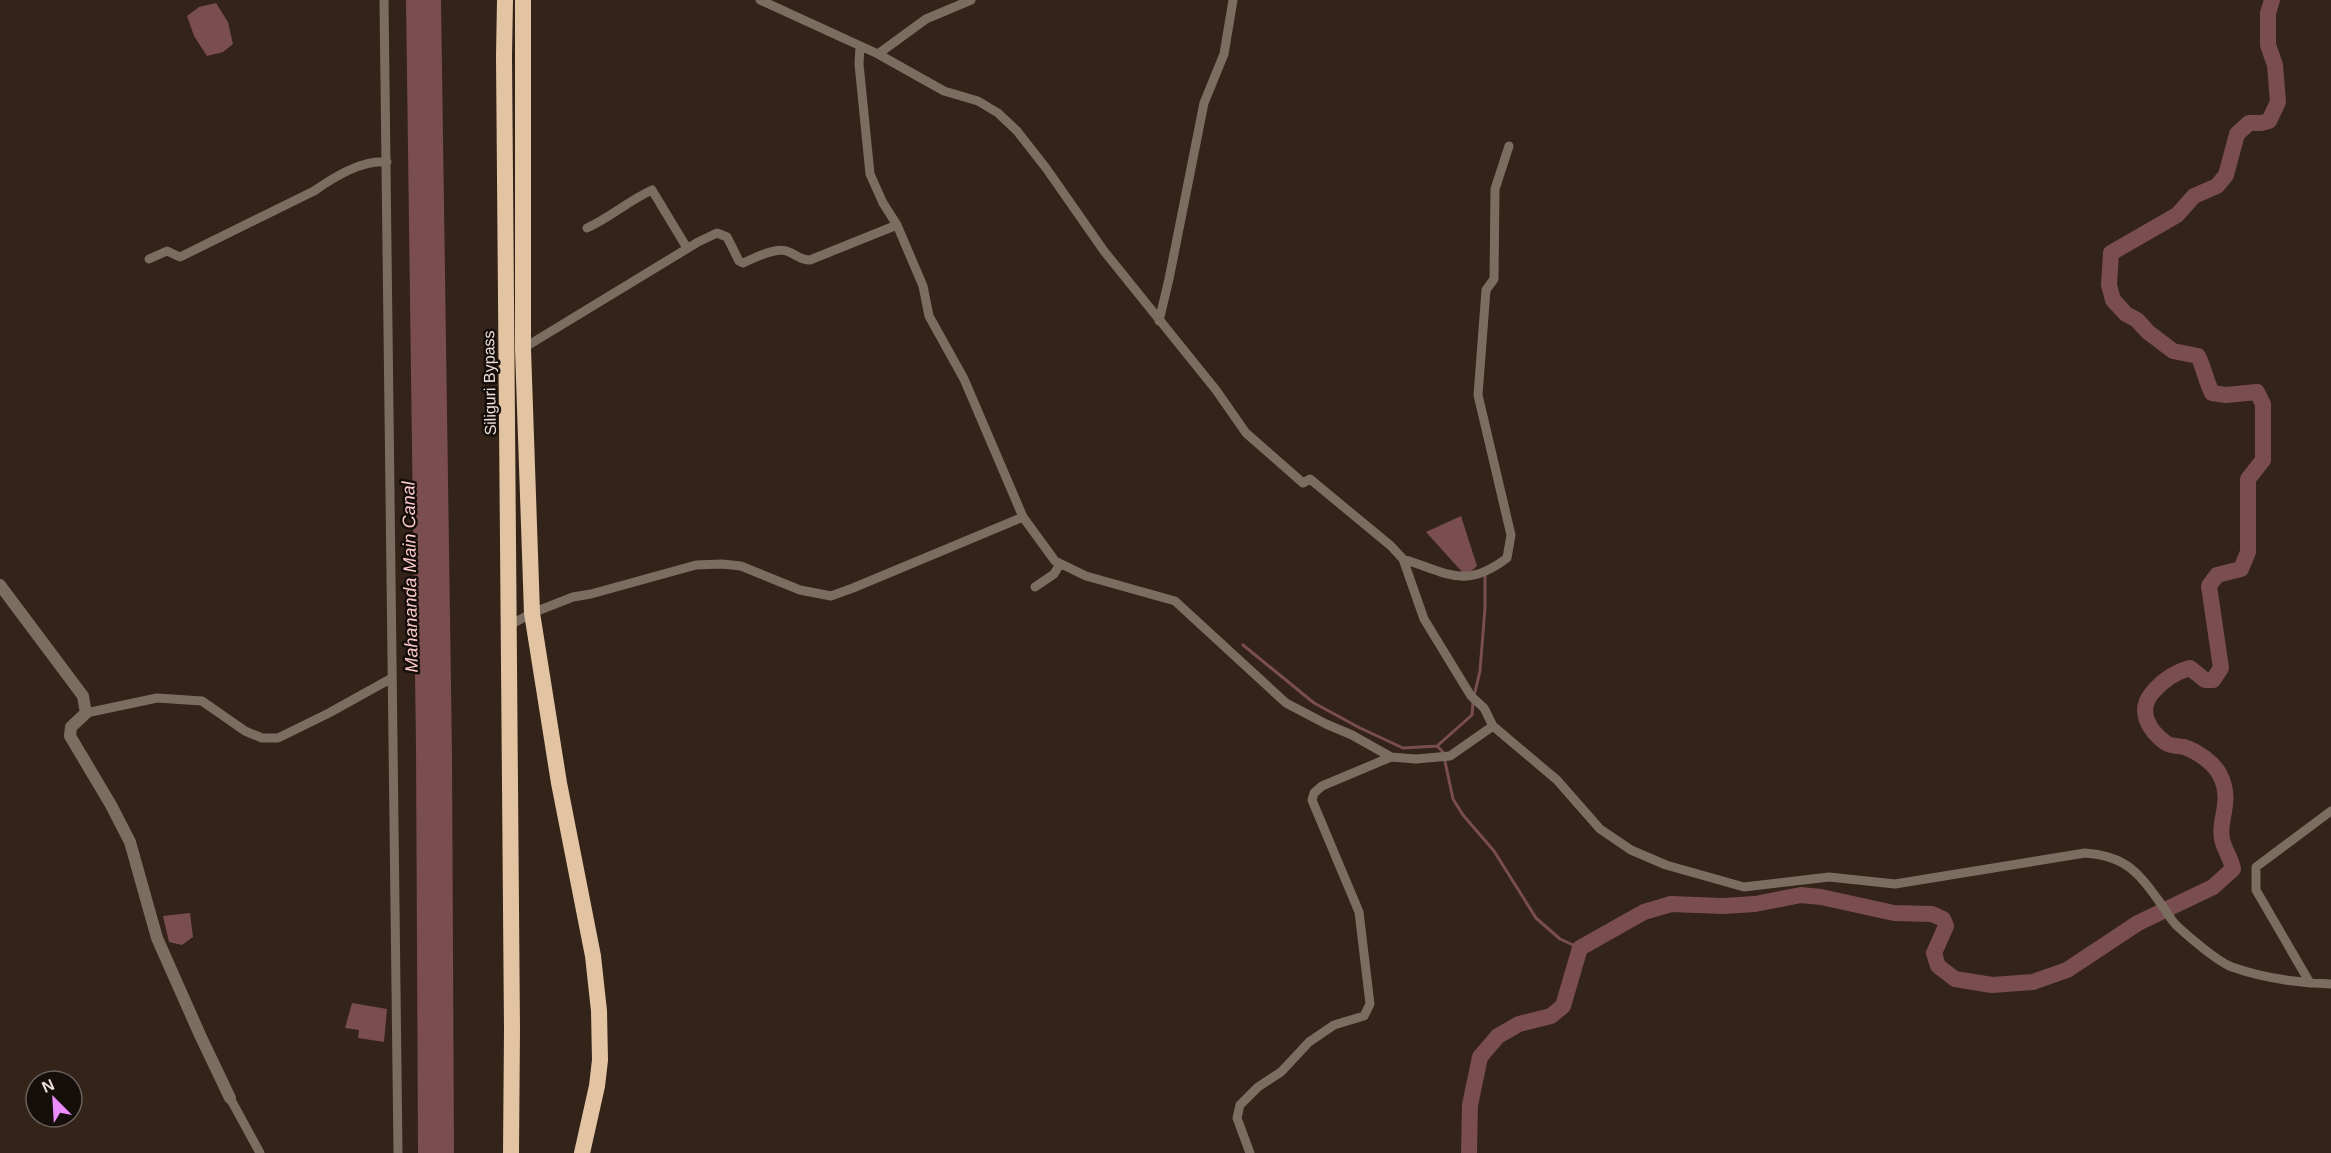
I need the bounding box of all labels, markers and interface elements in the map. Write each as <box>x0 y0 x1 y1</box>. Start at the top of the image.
street label: Siliguri Bypass <box>480 330 499 436</box>
water label: Mahananda Main Canal <box>398 480 422 673</box>
north arrow <box>24 1069 84 1129</box>
text: N <box>39 1076 57 1096</box>

